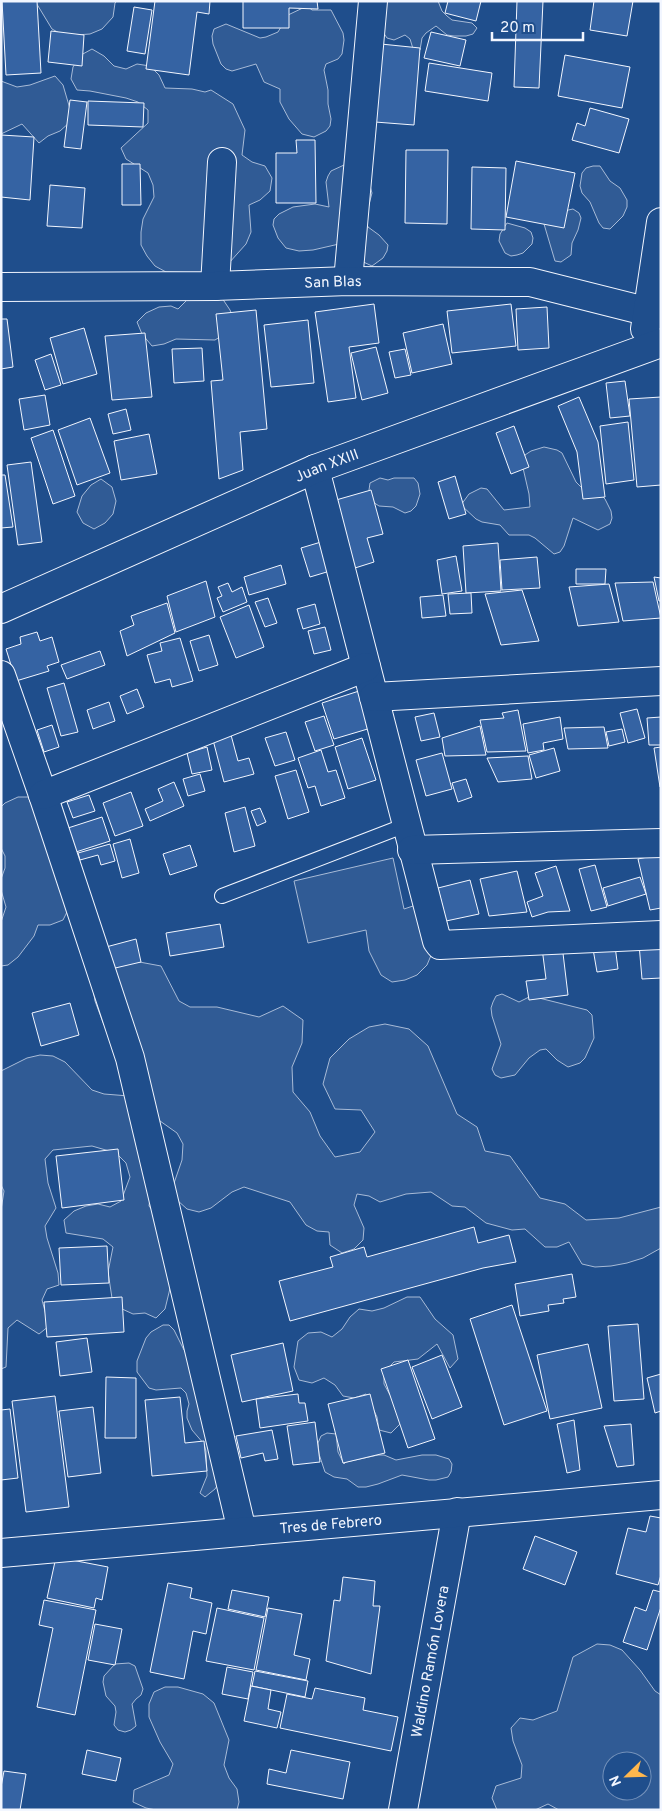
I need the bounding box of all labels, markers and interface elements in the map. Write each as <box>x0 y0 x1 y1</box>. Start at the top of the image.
scale bar <box>492 10 583 42</box>
text: 20 m <box>500 19 535 38</box>
street label: San Blas <box>304 273 362 294</box>
street label: Juan XXIII <box>292 446 362 488</box>
street label: Tres de Febrero <box>279 1512 383 1539</box>
street label: Waldino Ramón Lovera <box>408 1584 454 1739</box>
north arrow <box>602 1751 652 1801</box>
text: N <box>607 1773 626 1788</box>

